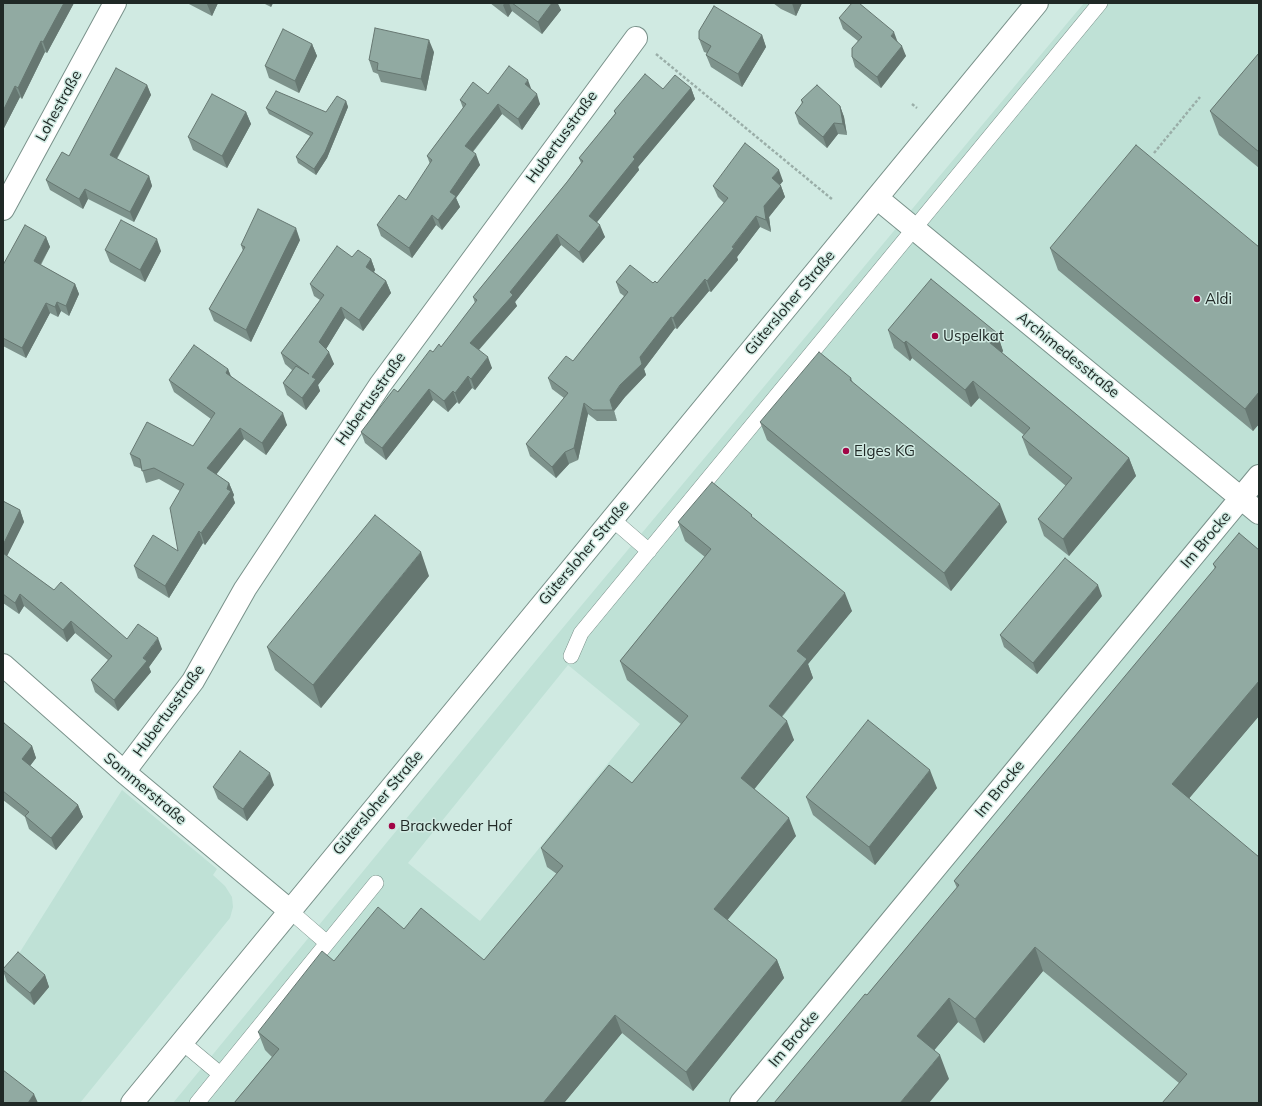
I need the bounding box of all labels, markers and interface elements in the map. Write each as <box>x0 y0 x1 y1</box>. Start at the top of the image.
street label: Lohestraße <box>32 67 86 145</box>
street label: Hubertusstraße <box>523 88 601 186</box>
street label: Gütersloher Straße <box>741 247 839 359</box>
place label: Aldi <box>1205 290 1232 308</box>
marker: Aldi <box>1192 294 1202 304</box>
street label: Archimedesstraße <box>1013 308 1123 402</box>
place label: Uspelkat <box>943 327 1004 345</box>
marker: Uspelkat <box>930 331 940 341</box>
street label: Hubertusstraße <box>332 349 410 449</box>
place label: Elges KG <box>854 442 915 460</box>
marker: Elges KG <box>841 446 851 456</box>
street label: Gütersloher Straße <box>535 497 633 609</box>
street label: Im Brocke <box>1177 508 1235 572</box>
street label: Hubertusstraße <box>130 662 208 760</box>
street label: Gütersloher Straße <box>329 747 427 859</box>
street label: Sommerstraße <box>100 749 190 829</box>
street label: Im Brocke <box>972 757 1028 821</box>
place label: Brackweder Hof <box>400 817 512 835</box>
marker: Brackweder Hof <box>387 821 397 831</box>
street label: Im Brocke <box>765 1007 823 1071</box>

